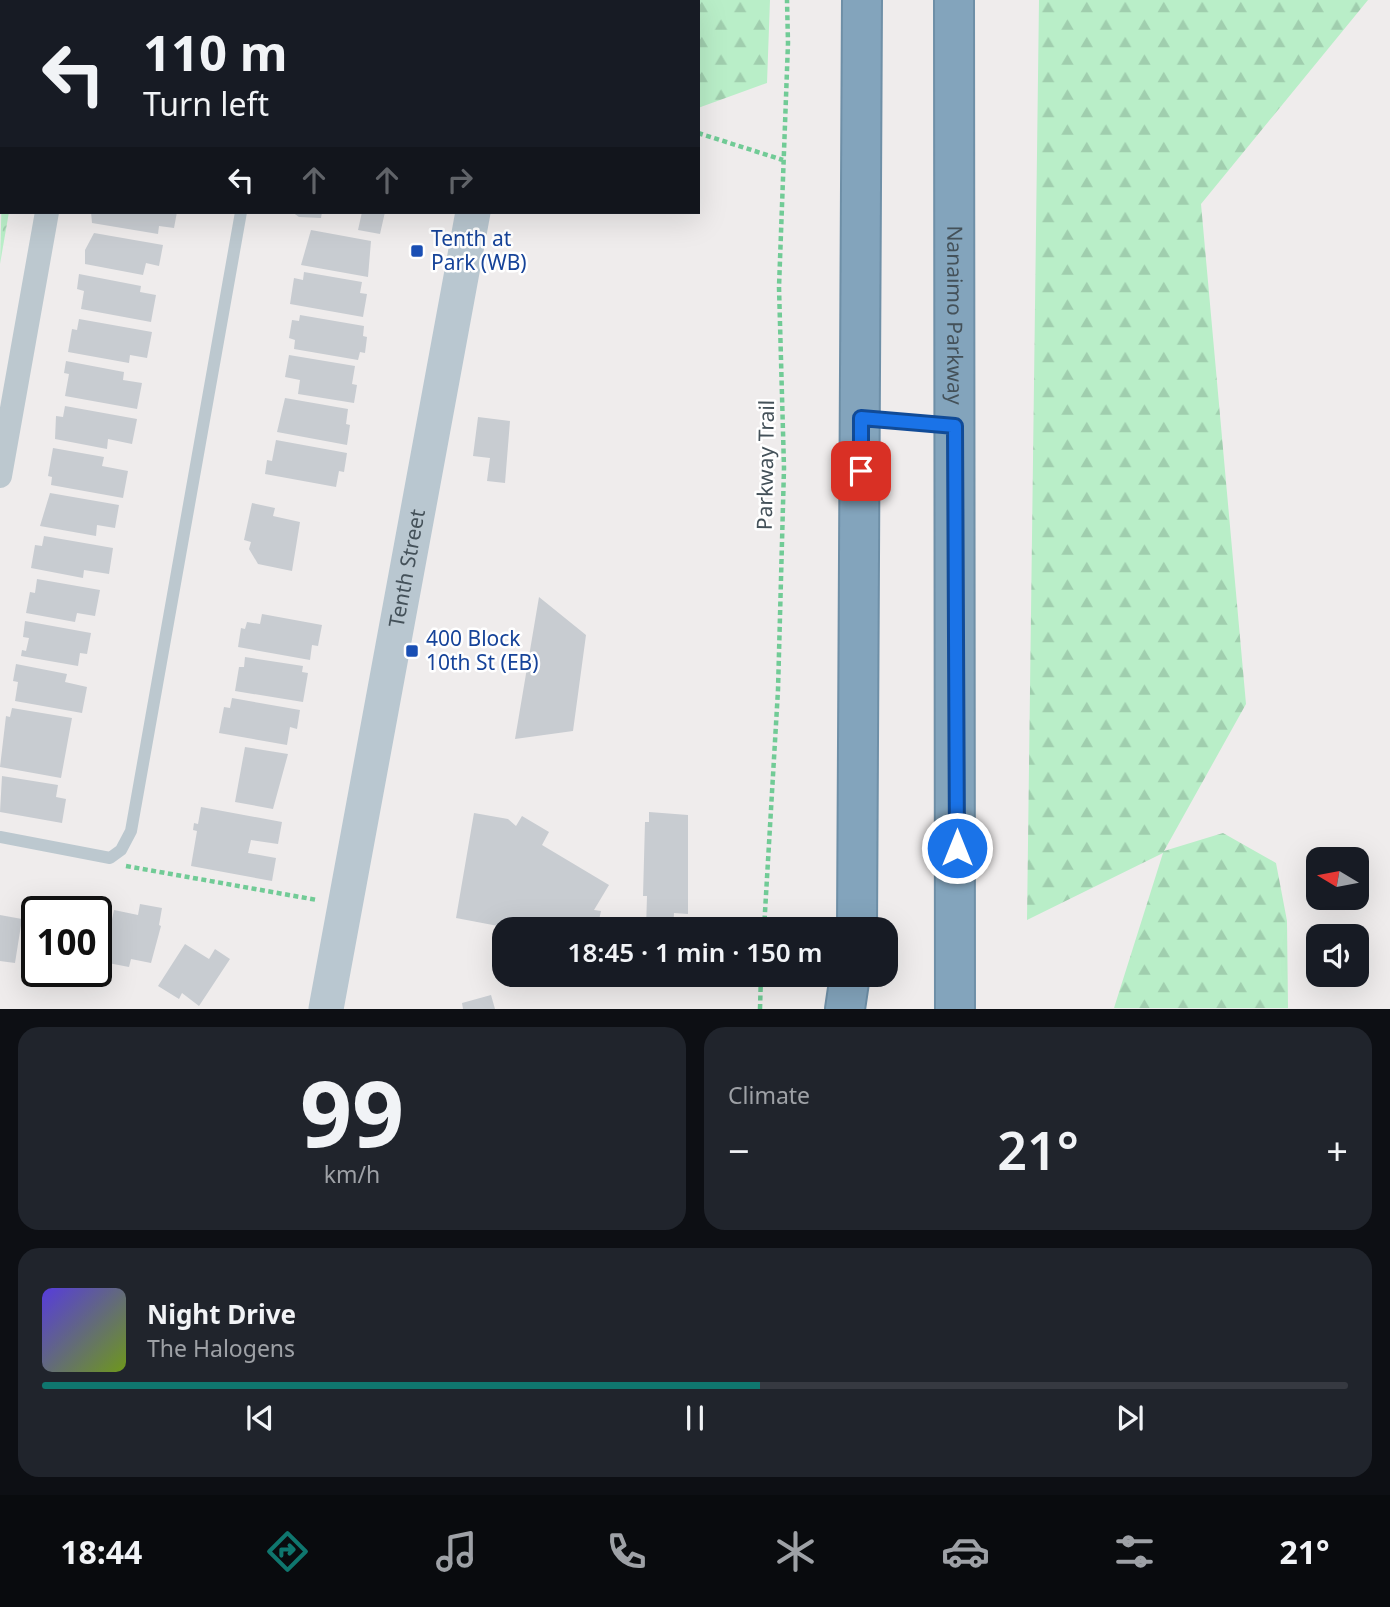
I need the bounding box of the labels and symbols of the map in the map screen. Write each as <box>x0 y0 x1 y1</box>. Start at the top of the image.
place label: Tenth at Park (WB) <box>431 224 527 276</box>
street label: Nanaimo Parkway <box>941 225 969 405</box>
marker: Tenth at Park (WB) <box>409 243 425 259</box>
street label: Parkway Trail <box>750 400 780 530</box>
pin <box>831 441 891 501</box>
street label: Tenth Street <box>382 506 431 630</box>
place label: 400 Block 10th St (EB) <box>426 624 539 676</box>
marker: 400 Block 10th St (EB) <box>404 643 420 659</box>
position arrow <box>920 811 994 885</box>
north arrow <box>1306 847 1368 910</box>
speed limit sign: 100 <box>21 896 112 987</box>

